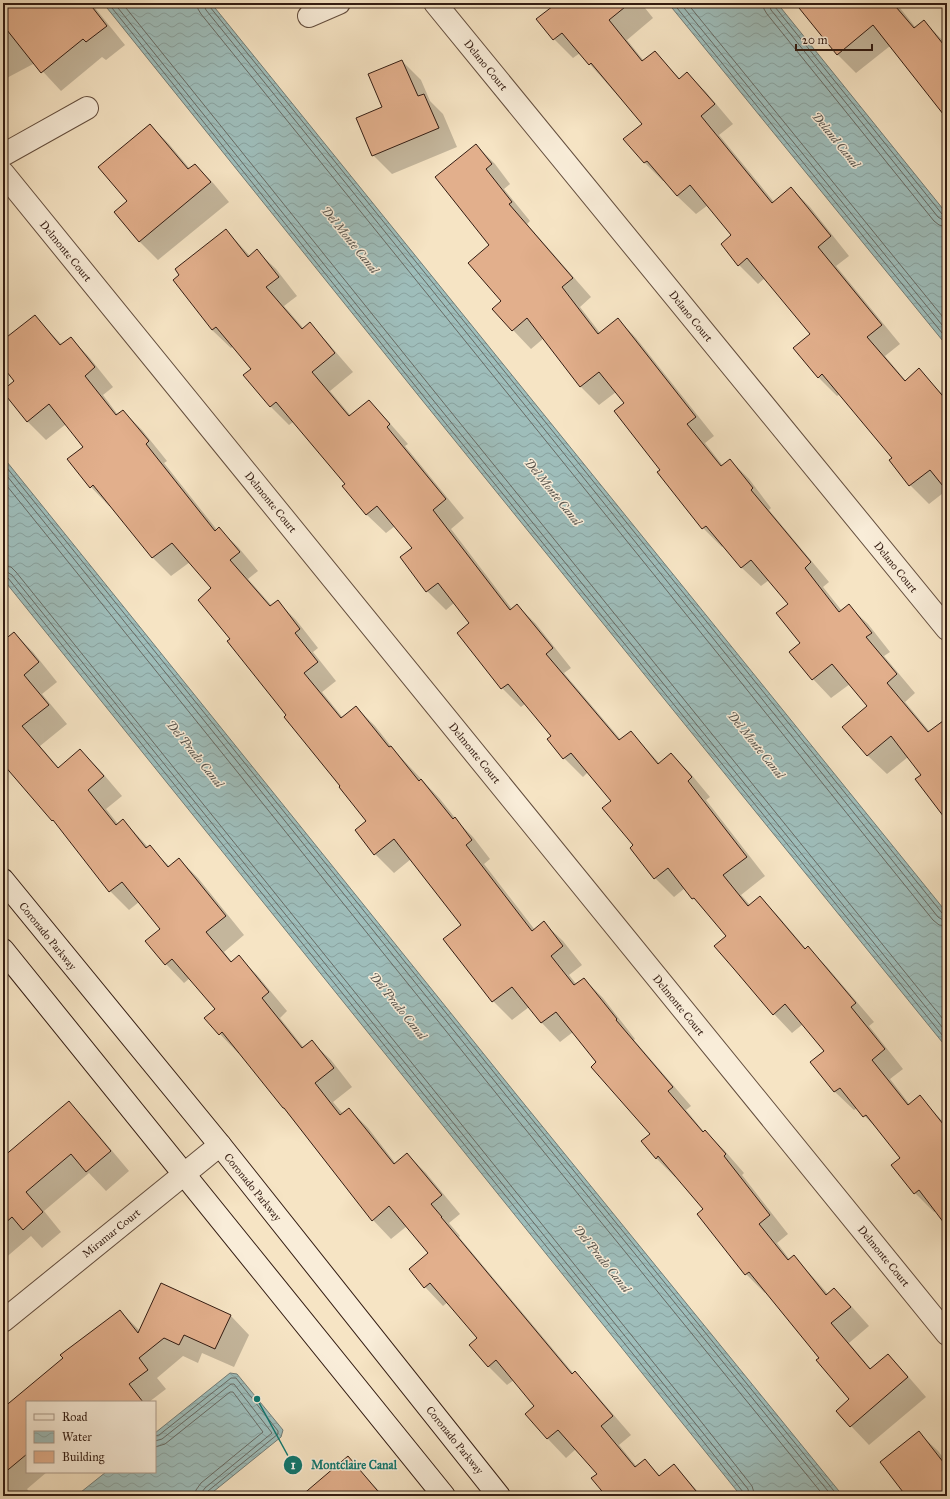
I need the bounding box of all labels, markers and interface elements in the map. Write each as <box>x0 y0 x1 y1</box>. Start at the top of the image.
scale bar <box>796 26 872 52</box>
text: 20 m <box>802 33 828 47</box>
street label: Delano Court <box>461 37 510 94</box>
water label: Deland Canal <box>809 109 864 172</box>
water label: Del Monte Canal <box>319 204 383 278</box>
street label: Delmonte Court <box>37 218 94 285</box>
street label: Delano Court <box>666 288 715 345</box>
water label: Del Monte Canal <box>522 456 586 530</box>
street label: Delmonte Court <box>242 469 299 536</box>
street label: Delano Court <box>871 539 920 596</box>
water label: Del Monte Canal <box>725 709 789 783</box>
water label: Del Prado Canal <box>164 718 228 792</box>
street label: Delmonte Court <box>446 720 503 787</box>
street label: Coronado Parkway <box>16 900 80 974</box>
water label: Del Prado Canal <box>367 970 431 1044</box>
street label: Delmonte Court <box>650 972 707 1039</box>
street label: Coronado Parkway <box>221 1151 285 1225</box>
street label: Miramar Court <box>80 1206 143 1261</box>
water label: Del Prado Canal <box>571 1223 635 1297</box>
street label: Delmonte Court <box>855 1223 912 1290</box>
legend <box>26 1401 156 1473</box>
street label: Coronado Parkway <box>423 1404 487 1478</box>
text: Road <box>62 1410 88 1424</box>
text: Water <box>62 1430 92 1444</box>
text: Building <box>62 1450 105 1465</box>
callout: Montclaire Canal <box>283 1453 405 1477</box>
text: 1 <box>291 1458 296 1472</box>
text: Montclaire Canal <box>311 1458 398 1472</box>

